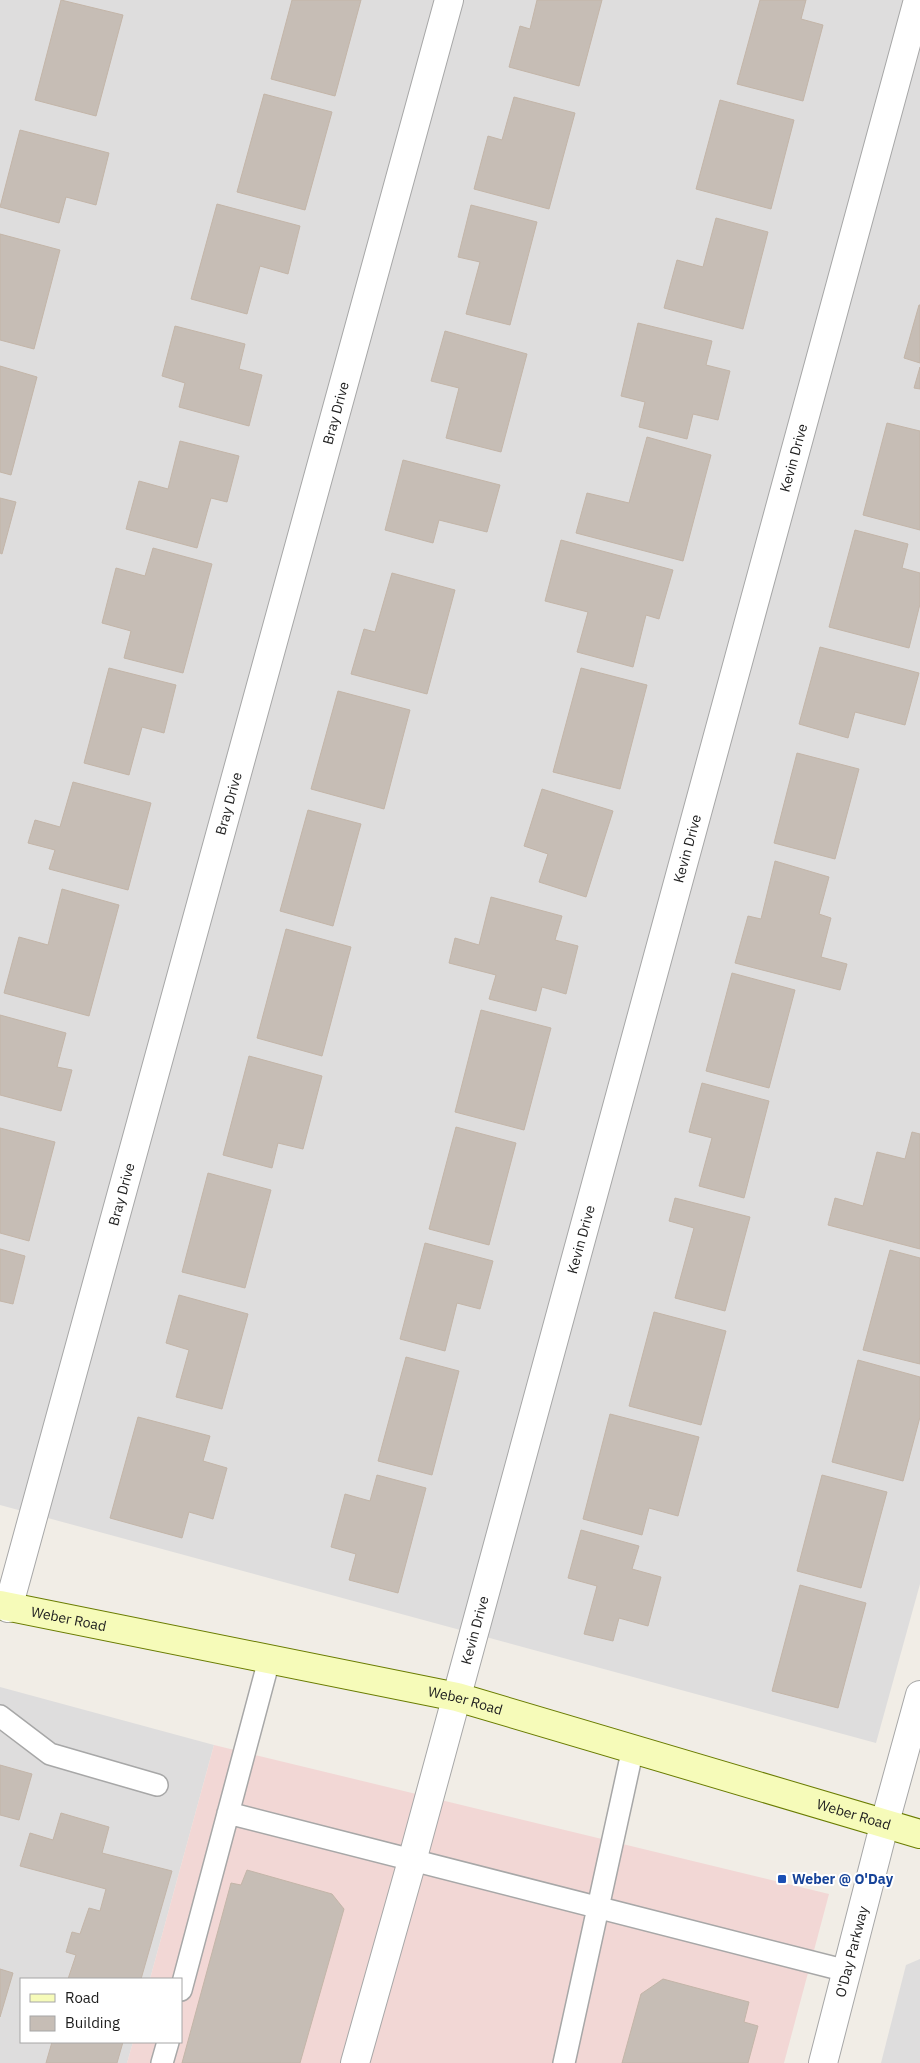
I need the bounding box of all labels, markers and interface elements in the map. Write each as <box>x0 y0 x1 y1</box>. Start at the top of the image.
street label: Bray Drive <box>318 379 353 447</box>
street label: Kevin Drive <box>776 421 812 494</box>
street label: Bray Drive <box>211 770 246 837</box>
street label: Kevin Drive <box>669 812 705 885</box>
street label: Bray Drive <box>104 1161 139 1228</box>
street label: Kevin Drive <box>563 1203 599 1276</box>
street label: Kevin Drive <box>457 1594 493 1667</box>
street label: Weber Road <box>29 1602 108 1635</box>
street label: Weber Road <box>426 1682 505 1719</box>
street label: Weber Road <box>815 1795 893 1834</box>
place label: Weber @ O'Day <box>792 1870 894 1888</box>
marker: Weber @ O'Day <box>776 1873 788 1885</box>
street label: O'Day Parkway <box>831 1904 872 1999</box>
legend <box>20 1978 182 2043</box>
text: Road <box>65 1988 100 2007</box>
text: Building <box>65 2013 120 2032</box>

